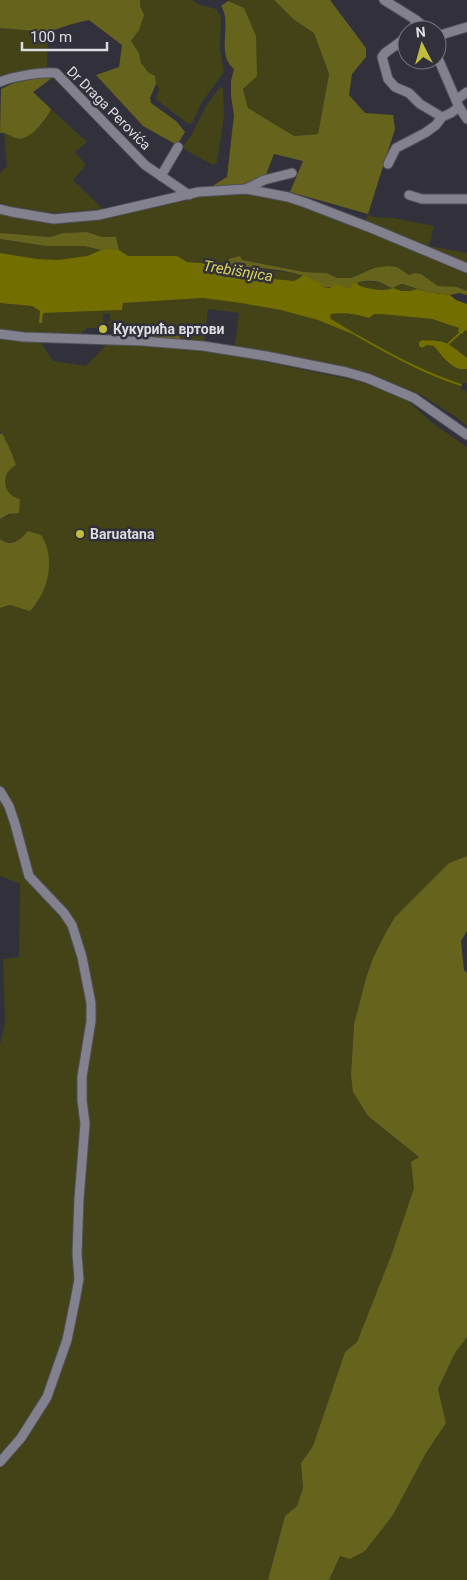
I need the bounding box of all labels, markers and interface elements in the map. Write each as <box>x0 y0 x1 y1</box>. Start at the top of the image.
scale bar <box>22 20 108 52</box>
north arrow <box>397 20 447 70</box>
text: N <box>415 24 426 41</box>
text: 100 m <box>30 28 72 46</box>
street label: Dr Draga Perovića <box>64 63 154 153</box>
water label: Trebišnjica <box>202 257 274 285</box>
place label: Кукурића вртови <box>113 321 225 337</box>
marker: Кукурића вртови <box>97 323 109 335</box>
place label: Baruatana <box>90 526 155 542</box>
marker: Baruatana <box>74 528 86 540</box>

